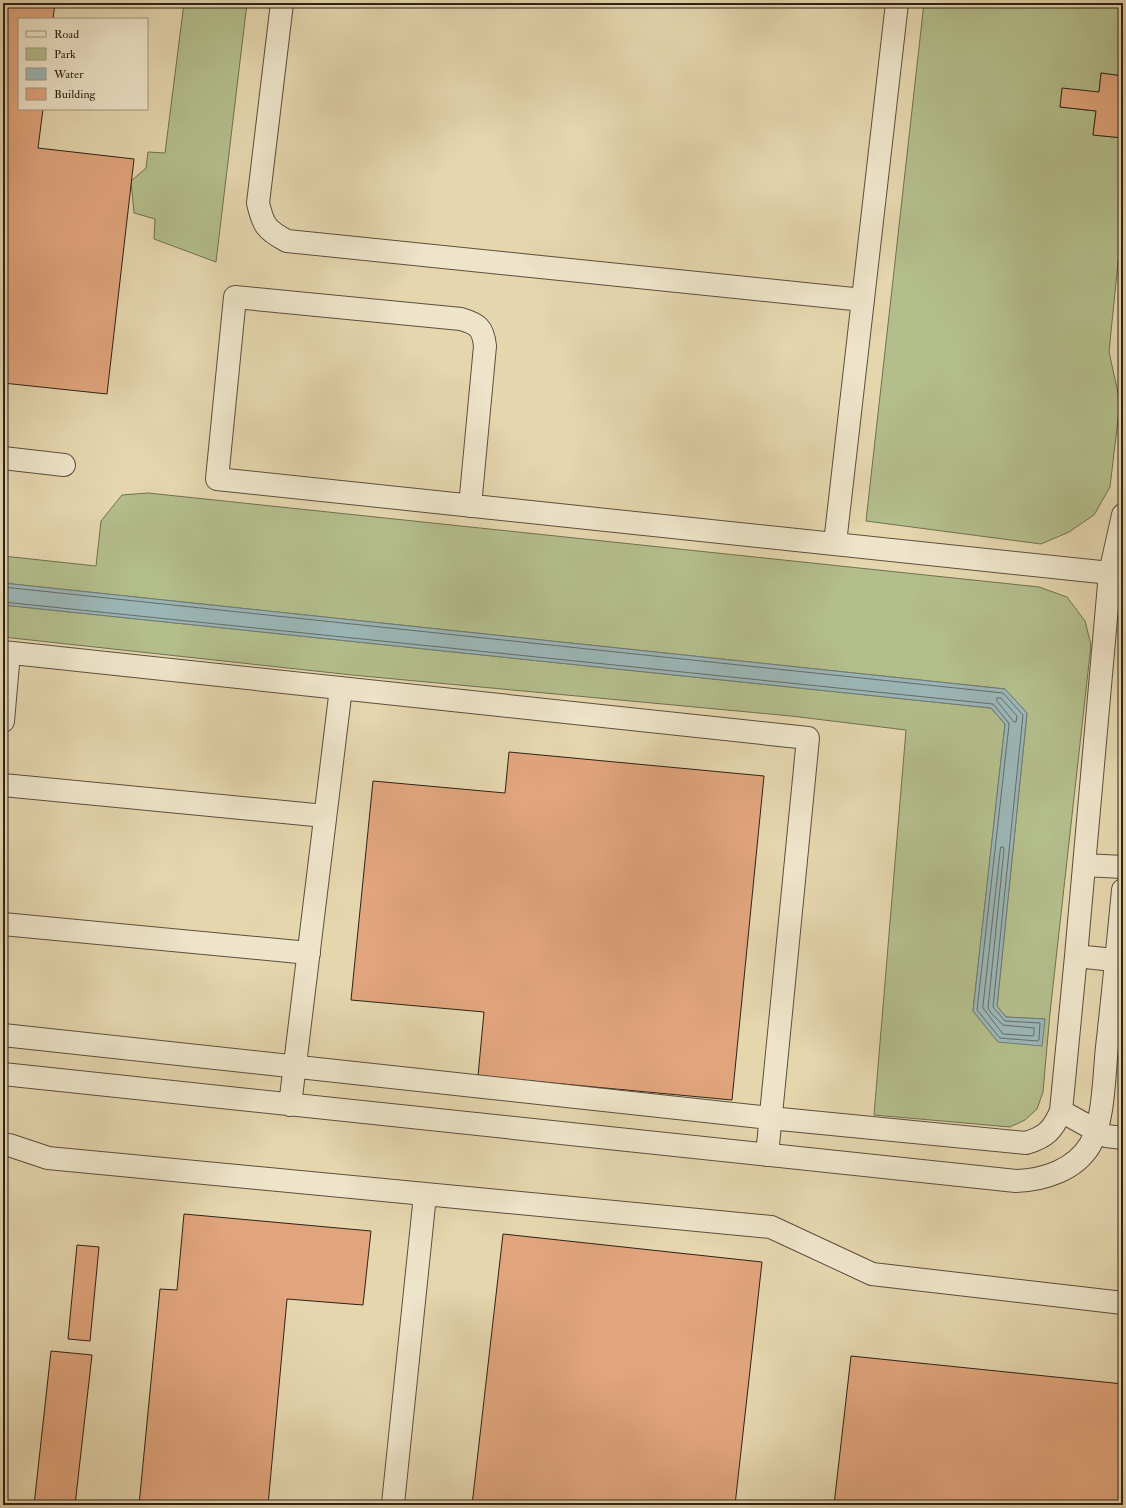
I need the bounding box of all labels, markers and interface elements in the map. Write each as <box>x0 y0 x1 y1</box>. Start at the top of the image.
legend <box>18 18 148 110</box>
text: Road <box>54 27 79 42</box>
text: Park <box>54 47 76 62</box>
text: Water <box>53 67 84 82</box>
text: Building <box>54 87 97 102</box>

